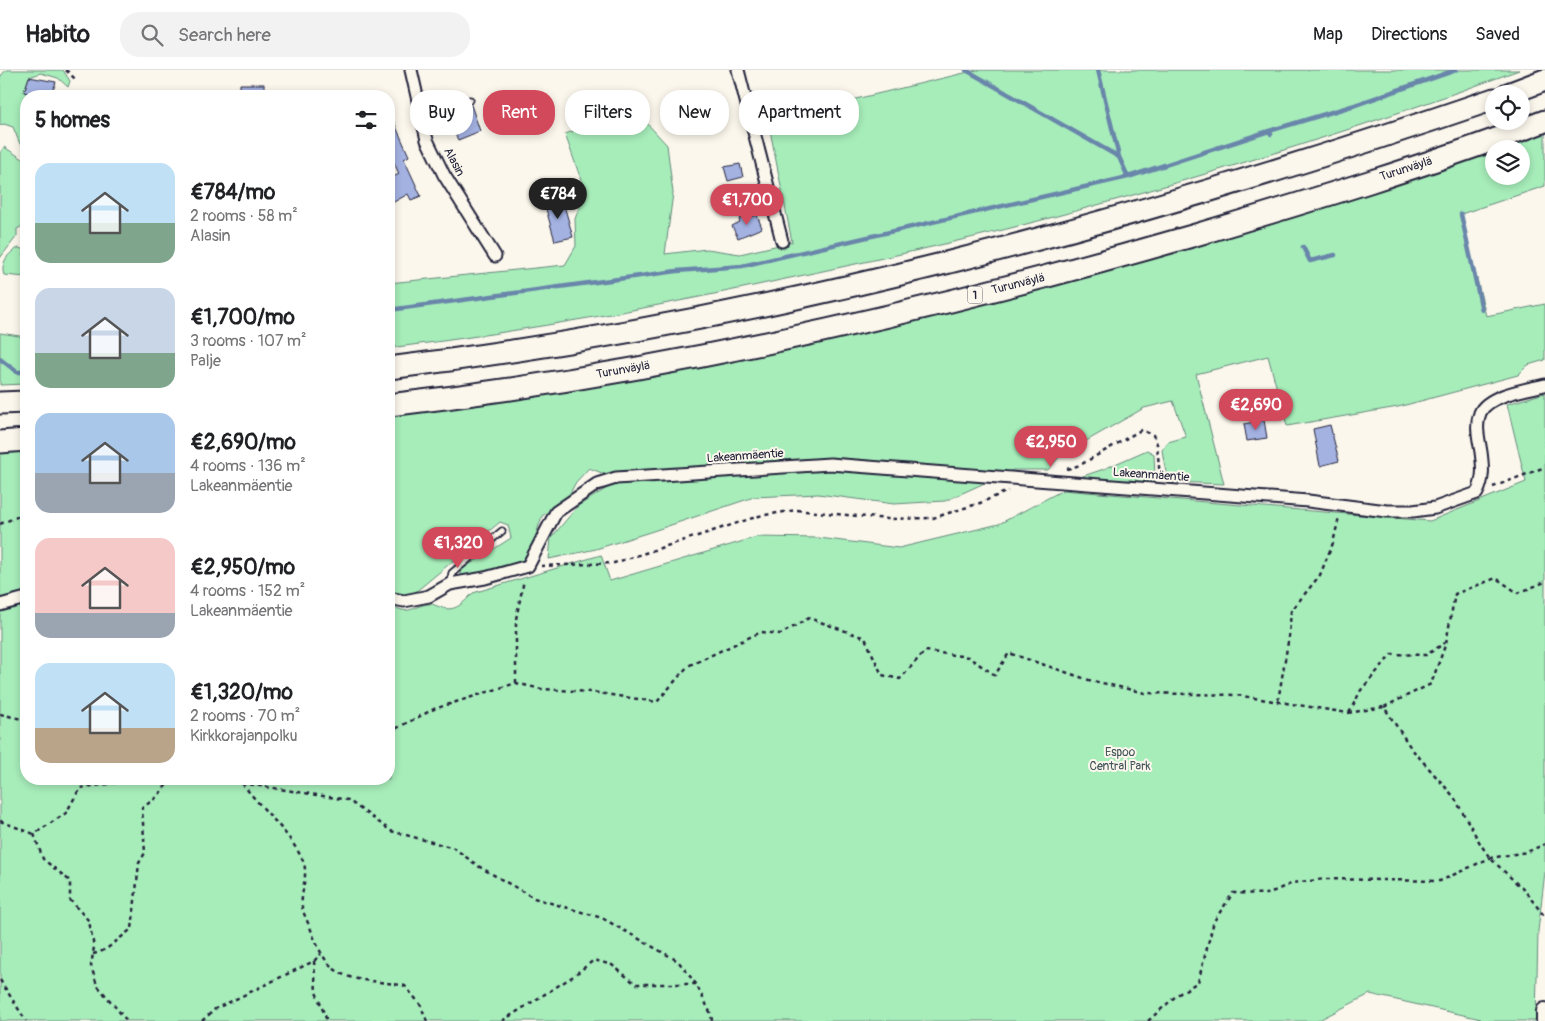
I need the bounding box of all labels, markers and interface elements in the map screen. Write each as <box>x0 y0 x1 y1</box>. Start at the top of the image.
search box <box>120 12 470 57</box>
text: Habito <box>25 20 90 49</box>
icon: search <box>138 21 166 49</box>
text: Search here <box>178 23 271 47</box>
text: Map <box>1313 23 1343 46</box>
text: Directions <box>1371 23 1447 46</box>
text: Saved <box>1475 23 1520 46</box>
map controls <box>1485 85 1530 185</box>
button: locate <box>1485 85 1530 130</box>
chip: Buy <box>410 90 473 135</box>
chip: Rent <box>483 90 555 135</box>
chip: Filters <box>565 90 650 135</box>
chip: New <box>660 90 729 135</box>
chip: Apartment <box>739 90 859 135</box>
icon: filters <box>352 106 380 134</box>
text: 5 homes <box>35 107 110 134</box>
button: layers <box>1485 140 1530 185</box>
street label: Alasin <box>440 145 468 179</box>
street label: Turunväylä <box>1378 153 1434 185</box>
pin: €784 <box>528 178 588 220</box>
text: €784/mo <box>190 179 275 206</box>
icon: home <box>75 183 135 243</box>
text: €784 <box>540 184 576 204</box>
pin: €1,700 <box>706 184 788 226</box>
text: €1,700 <box>721 190 773 210</box>
text: 2 rooms · 58 m² <box>190 206 298 226</box>
text: Alasin <box>190 226 231 246</box>
street label: Turunväylä <box>990 270 1046 298</box>
road number: 1 <box>968 286 982 304</box>
text: €1,700/mo <box>190 304 295 331</box>
icon: home <box>75 308 135 368</box>
text: 3 rooms · 107 m² <box>190 331 307 351</box>
text: Palje <box>190 351 221 371</box>
street label: Turunväylä <box>595 358 651 382</box>
pin: €2,690 <box>1215 388 1297 431</box>
text: €2,690 <box>1230 395 1282 415</box>
pin: €2,950 <box>1010 426 1092 468</box>
text: €2,690/mo <box>190 429 296 456</box>
text: €2,950 <box>1025 432 1077 452</box>
icon: home <box>75 433 135 493</box>
street label: Lakeanmäentie <box>706 446 784 466</box>
text: 4 rooms · 136 m² <box>190 456 306 476</box>
street label: Lakeanmäentie <box>1112 465 1190 485</box>
text: Lakeanmäentie <box>190 476 293 496</box>
pin: €1,320 <box>417 526 499 569</box>
text: €1,320 <box>433 533 483 553</box>
text: €2,950/mo <box>190 554 295 581</box>
icon: home <box>75 558 135 618</box>
text: 4 rooms · 152 m² <box>190 581 305 601</box>
text: Lakeanmäentie <box>190 601 293 621</box>
text: €1,320/mo <box>190 679 293 706</box>
icon: home <box>75 683 135 743</box>
text: 2 rooms · 70 m² <box>190 706 300 726</box>
text: Kirkkorajanpolku <box>190 726 298 746</box>
park label: Espoo Central Park <box>1090 745 1150 774</box>

